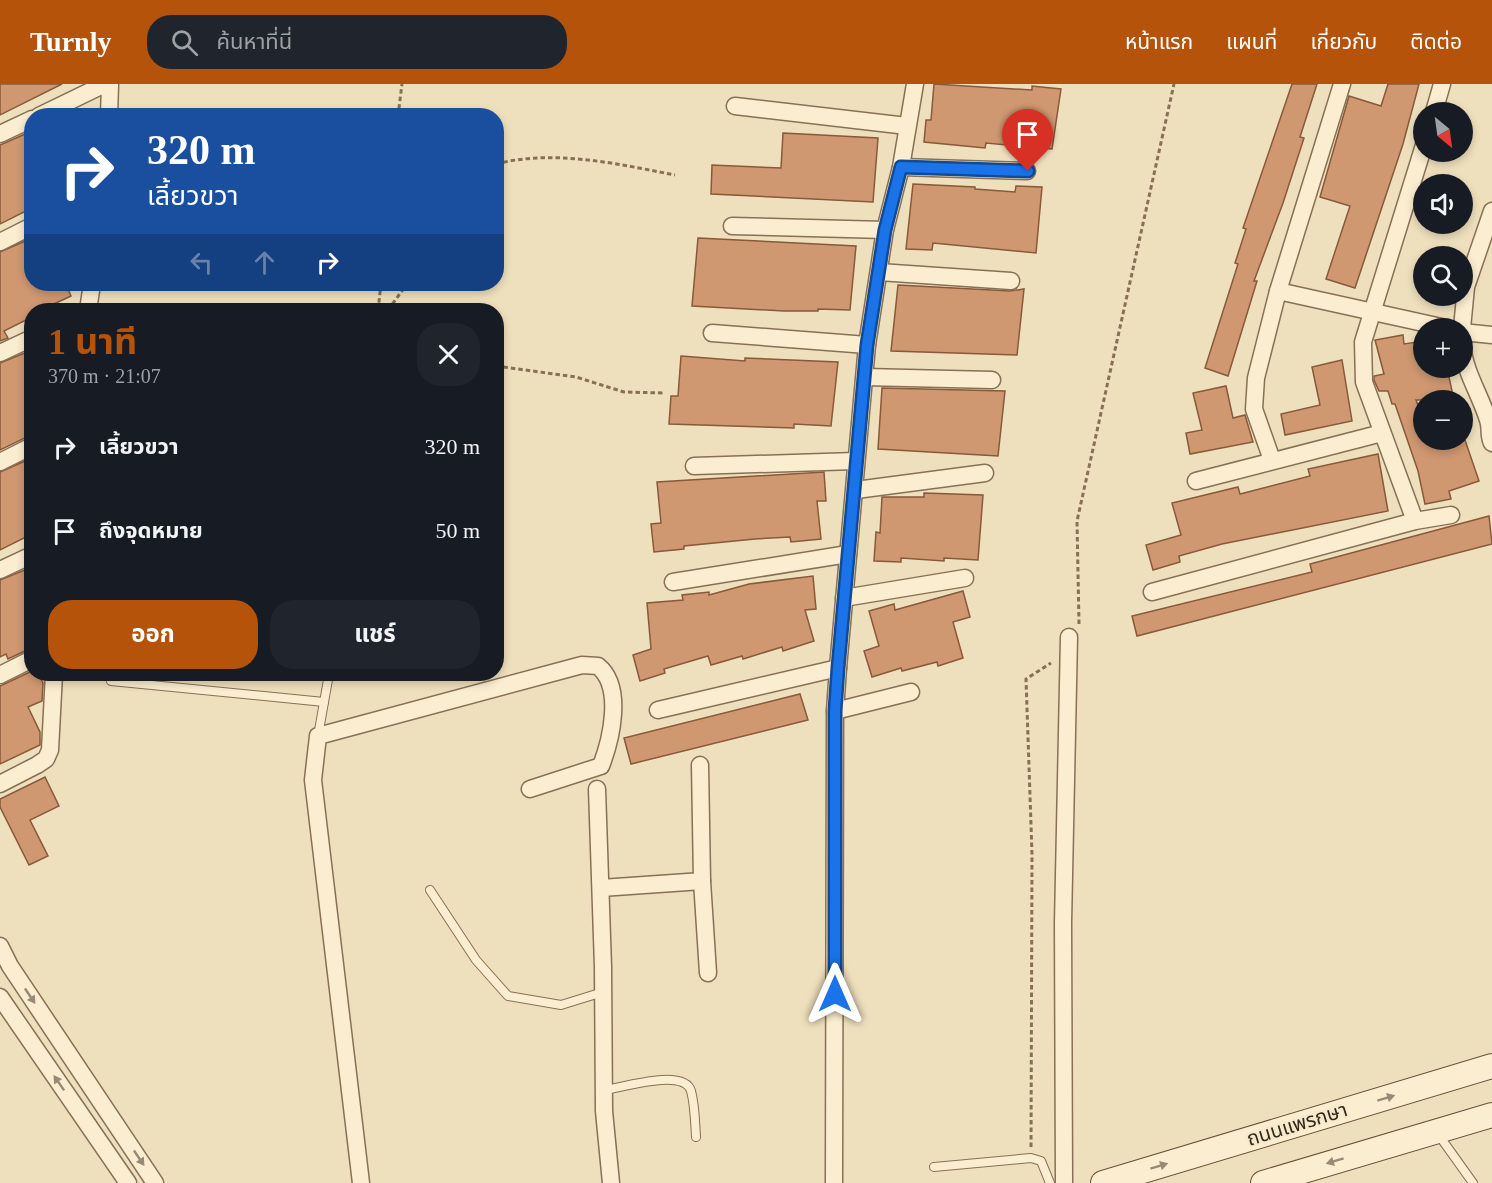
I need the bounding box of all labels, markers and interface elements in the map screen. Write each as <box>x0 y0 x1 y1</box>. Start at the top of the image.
search box <box>147 15 567 69</box>
text: Turnly <box>30 26 111 57</box>
icon: search <box>168 26 201 59</box>
text: ค้นหาที่นี่ <box>216 29 292 54</box>
text: หน้าแรก <box>1125 30 1193 54</box>
text: แผนที่ <box>1226 30 1277 54</box>
text: เกี่ยวกับ <box>1310 30 1377 54</box>
text: ติดต่อ <box>1410 30 1462 54</box>
north arrow <box>1413 102 1473 162</box>
map controls <box>1413 102 1473 450</box>
pin <box>1002 109 1053 171</box>
icon: arrive <box>1011 118 1044 151</box>
text: 320 m <box>147 127 256 173</box>
icon: right <box>48 132 126 210</box>
button: sound <box>1413 174 1473 234</box>
text: เลี้ยวขวา <box>147 181 238 211</box>
icon: left <box>185 246 218 279</box>
icon: ahead <box>248 246 281 279</box>
icon: right <box>311 246 344 279</box>
button: search <box>1413 246 1473 306</box>
button: + <box>1413 318 1473 378</box>
text: 1 นาที <box>48 322 137 362</box>
button: close <box>417 323 480 386</box>
text: 370 m · 21:07 <box>48 365 161 387</box>
button: − <box>1413 390 1473 450</box>
icon: right <box>48 431 81 464</box>
text: เลี้ยวขวา <box>99 434 179 459</box>
text: 320 m <box>424 434 480 459</box>
icon: arrive <box>48 515 81 548</box>
text: ถึงจุดหมาย <box>99 518 203 543</box>
text: 50 m <box>435 518 480 543</box>
button: ออก <box>48 600 258 669</box>
button: แชร์ <box>270 600 480 669</box>
position arrow <box>803 962 867 1026</box>
one-way arrow <box>24 988 35 1004</box>
one-way arrow <box>54 1075 65 1091</box>
one-way arrow <box>1377 1093 1395 1102</box>
street label: ถนนแพรกษา <box>1244 1098 1350 1150</box>
one-way arrow <box>133 1150 144 1166</box>
one-way arrow <box>1326 1157 1344 1166</box>
one-way arrow <box>1150 1161 1168 1170</box>

